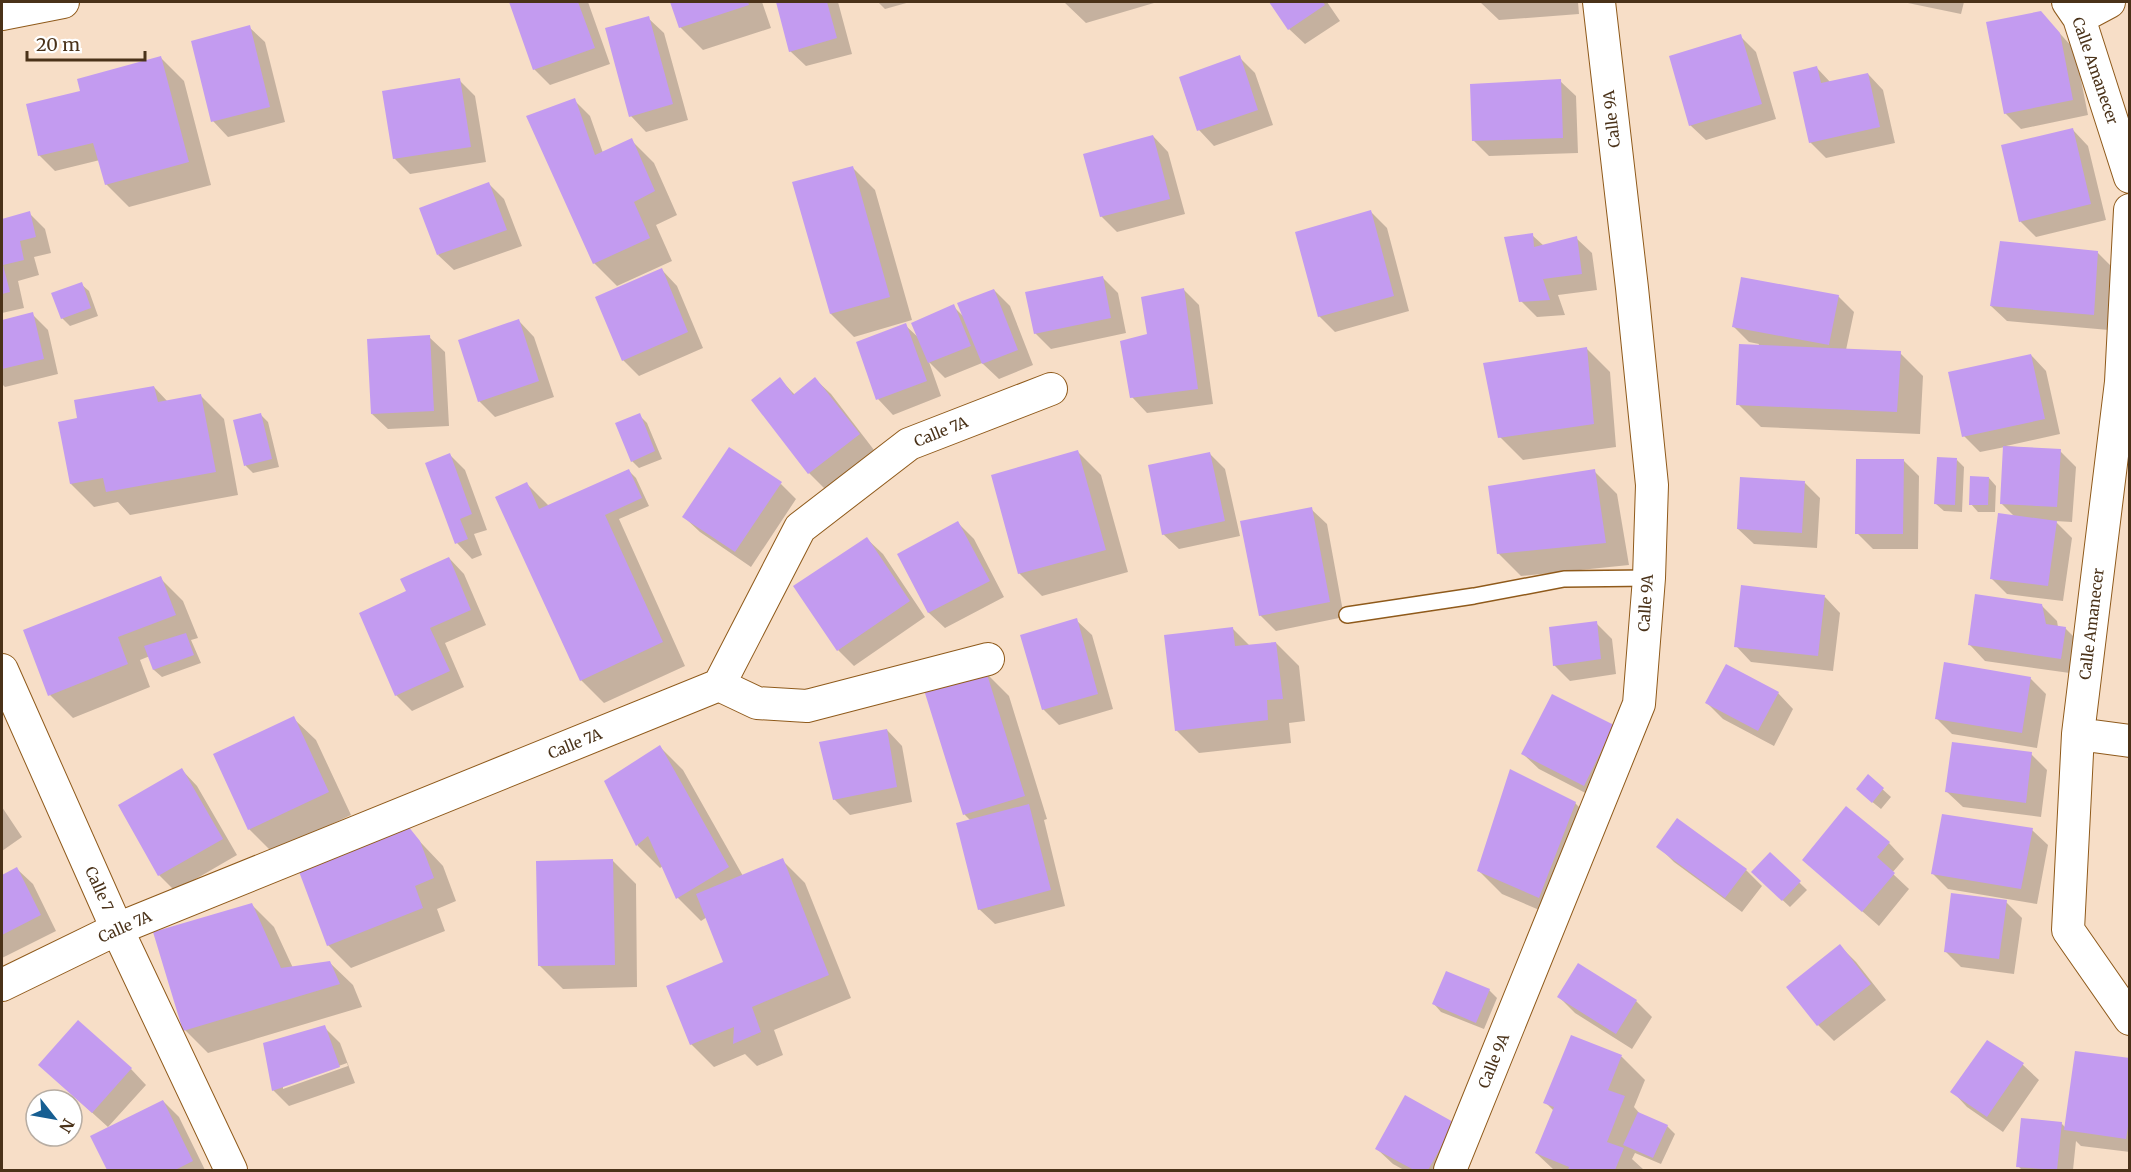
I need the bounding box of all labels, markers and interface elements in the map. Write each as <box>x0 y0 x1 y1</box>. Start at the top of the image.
street label: Calle Amanecer <box>2068 15 2123 127</box>
scale bar <box>27 24 146 62</box>
text: 20 m <box>36 33 80 56</box>
street label: Calle 9A <box>1599 89 1624 149</box>
street label: Calle 7A <box>911 412 971 451</box>
street label: Calle Amanecer <box>2075 567 2108 681</box>
street label: Calle 9A <box>1634 573 1657 632</box>
street label: Calle 7A <box>545 724 605 763</box>
street label: Calle 7 <box>81 863 118 915</box>
street label: Calle 7A <box>95 906 155 947</box>
street label: Calle 9A <box>1474 1030 1513 1091</box>
north arrow <box>24 1088 84 1148</box>
text: N <box>55 1115 79 1137</box>

